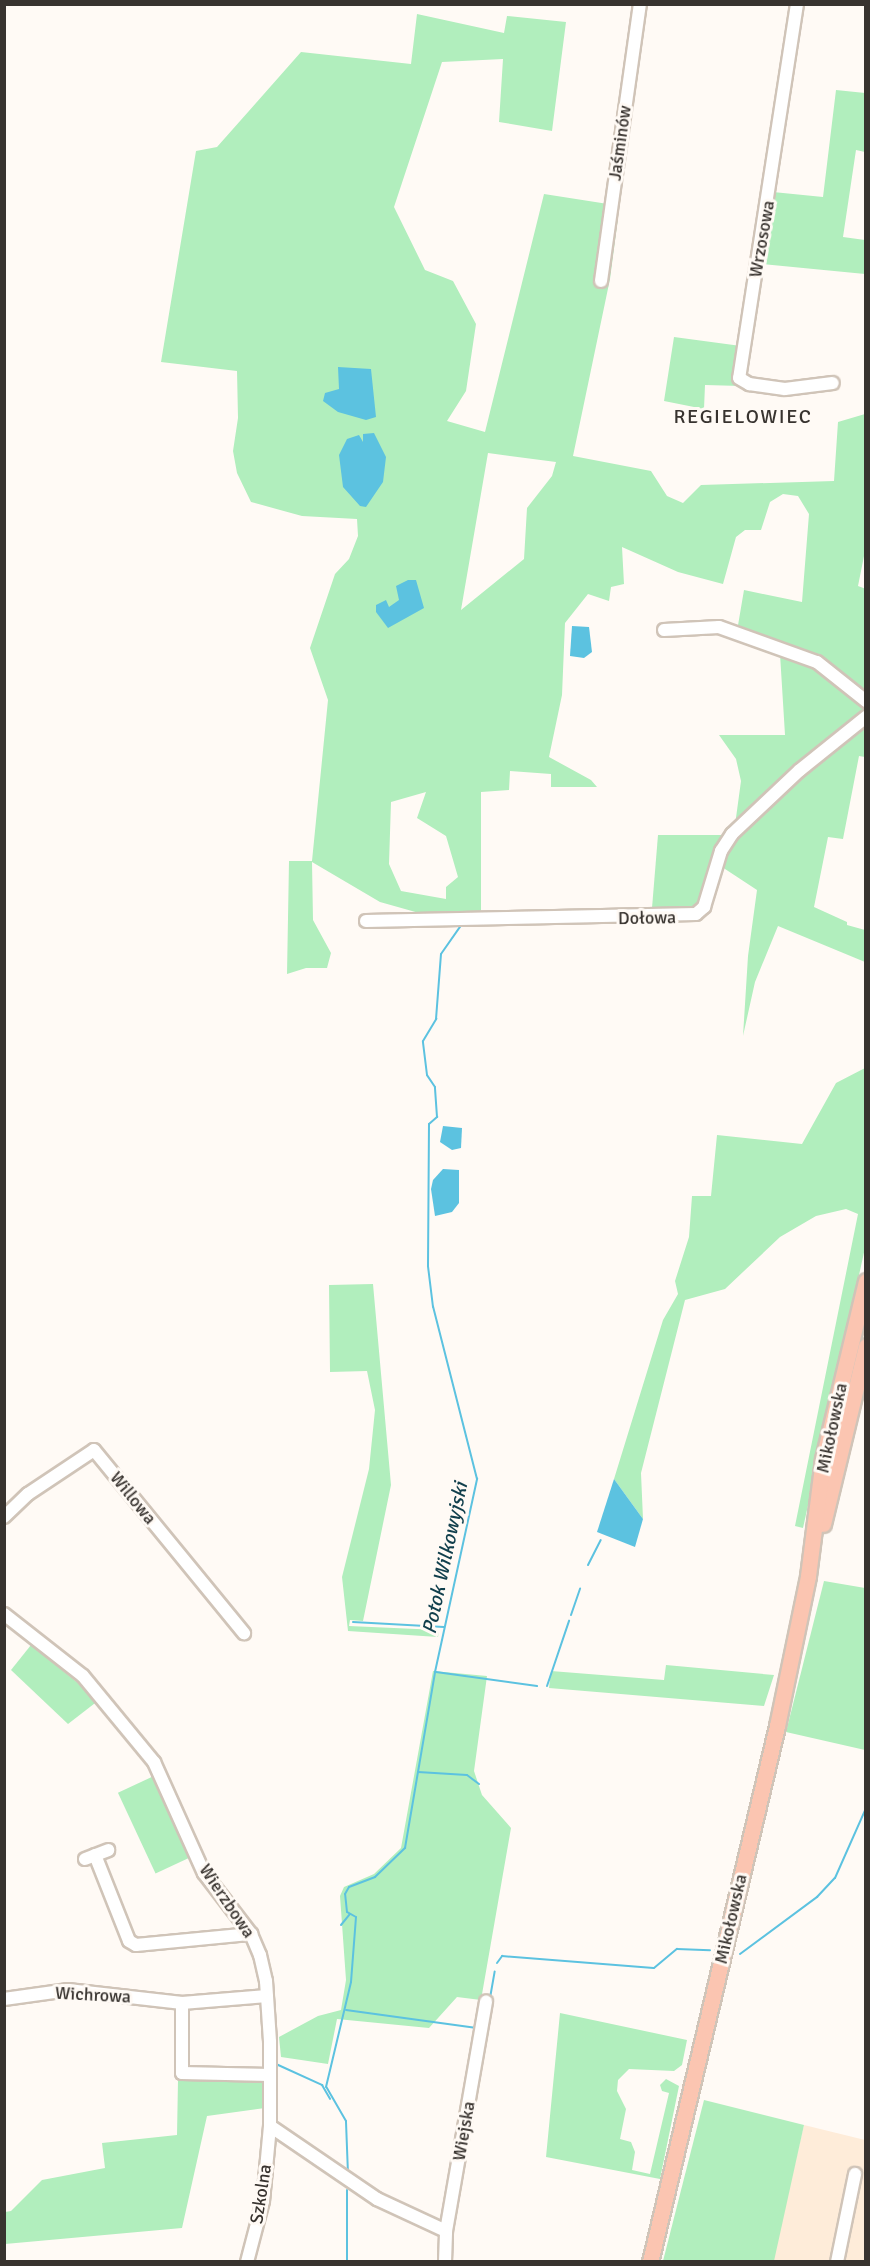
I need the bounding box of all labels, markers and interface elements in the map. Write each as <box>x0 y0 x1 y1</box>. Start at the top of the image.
street label: Jaśminów <box>604 104 636 182</box>
street label: Wrzosowa <box>745 199 779 279</box>
district label: REGIELOWIEC <box>674 404 812 428</box>
street label: Dołowa <box>618 907 676 929</box>
street label: Mikołowska <box>812 1381 852 1475</box>
street label: Willowa <box>105 1467 161 1529</box>
water label: Potok Wilkowyjski <box>417 1480 473 1636</box>
street label: Wierzbowa <box>194 1860 260 1942</box>
street label: Mikołowska <box>710 1872 752 1966</box>
street label: Wichrowa <box>55 1982 131 2008</box>
street label: Wiejska <box>448 2099 480 2163</box>
street label: Szkolna <box>246 2163 276 2225</box>

